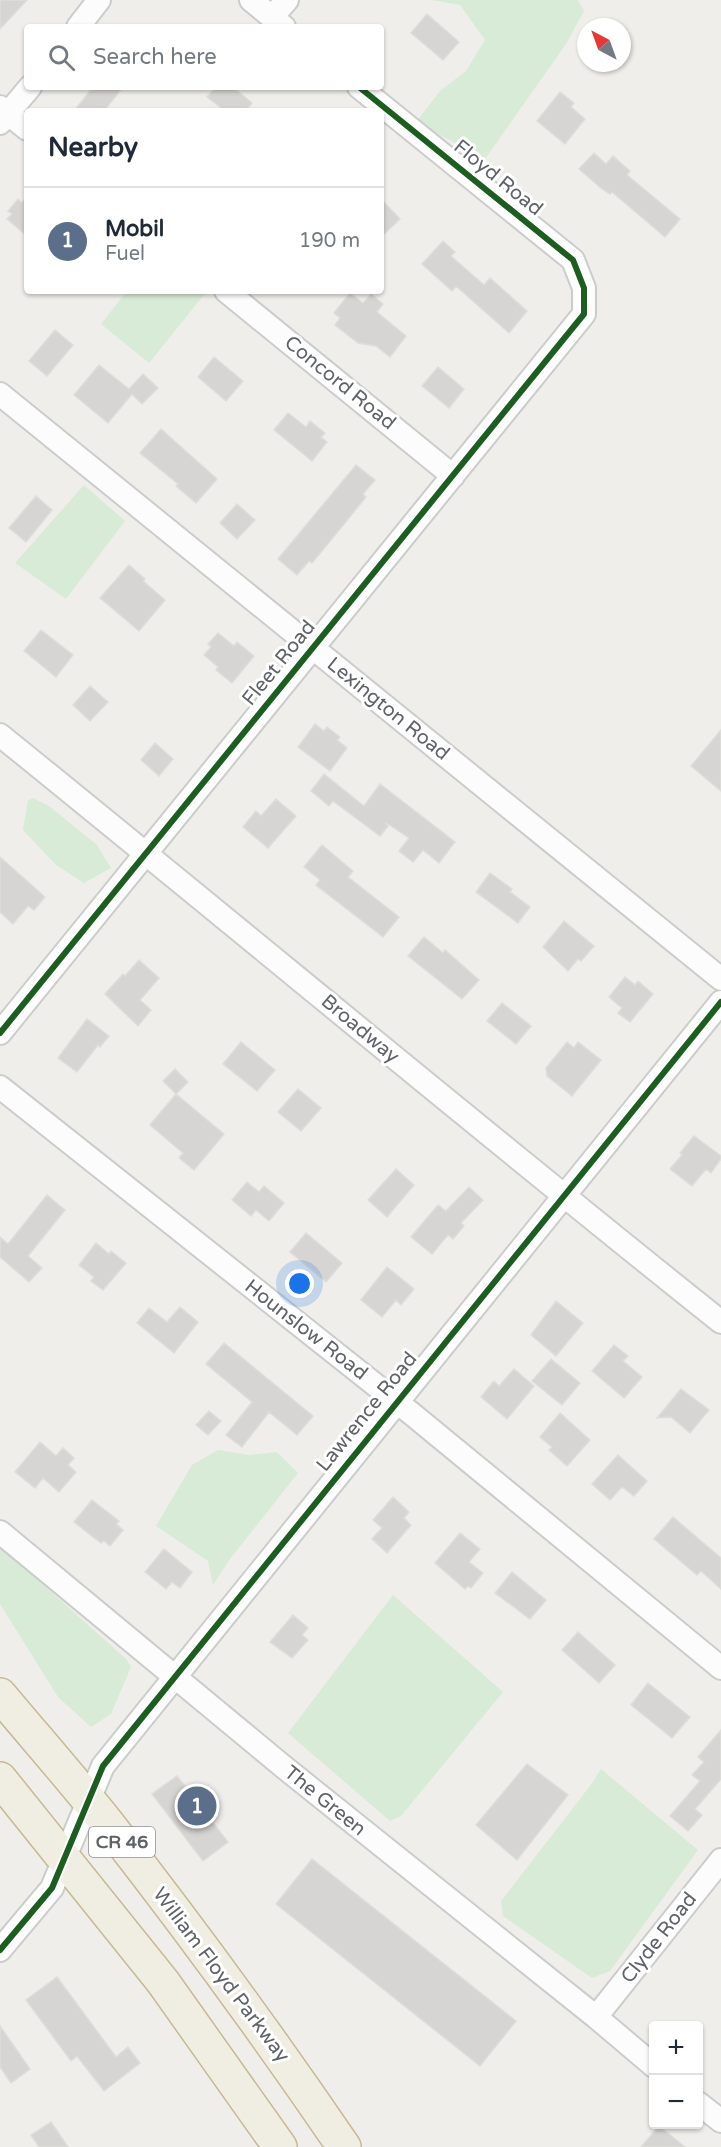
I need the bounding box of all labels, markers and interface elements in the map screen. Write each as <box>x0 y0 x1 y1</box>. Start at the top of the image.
north arrow <box>577 18 631 72</box>
search box <box>24 24 384 90</box>
icon: search <box>45 41 78 74</box>
text: Search here <box>93 44 217 70</box>
text: Nearby <box>48 132 138 163</box>
street label: Floyd Road <box>449 135 547 221</box>
text: Mobil <box>105 216 164 242</box>
text: 1 <box>61 229 74 253</box>
text: 190 m <box>299 229 360 253</box>
text: Fuel <box>105 242 145 266</box>
street label: Concord Road <box>280 331 400 435</box>
street label: Fleet Road <box>237 616 321 710</box>
street label: Lexington Road <box>322 652 454 766</box>
street label: Broadway <box>316 989 404 1069</box>
your location <box>285 1269 314 1298</box>
street label: Hounslow Road <box>240 1275 372 1385</box>
street label: Lawrence Road <box>312 1347 422 1477</box>
street label: The Green <box>279 1761 371 1841</box>
pin: 1 <box>178 1784 216 1828</box>
road number: CR 46 <box>89 1827 155 1857</box>
street label: William Floyd Parkway <box>147 1883 295 2067</box>
street label: Clyde Road <box>616 1888 702 1988</box>
map controls <box>649 2021 703 2129</box>
button: + <box>649 2021 703 2075</box>
button: − <box>649 2075 703 2129</box>

